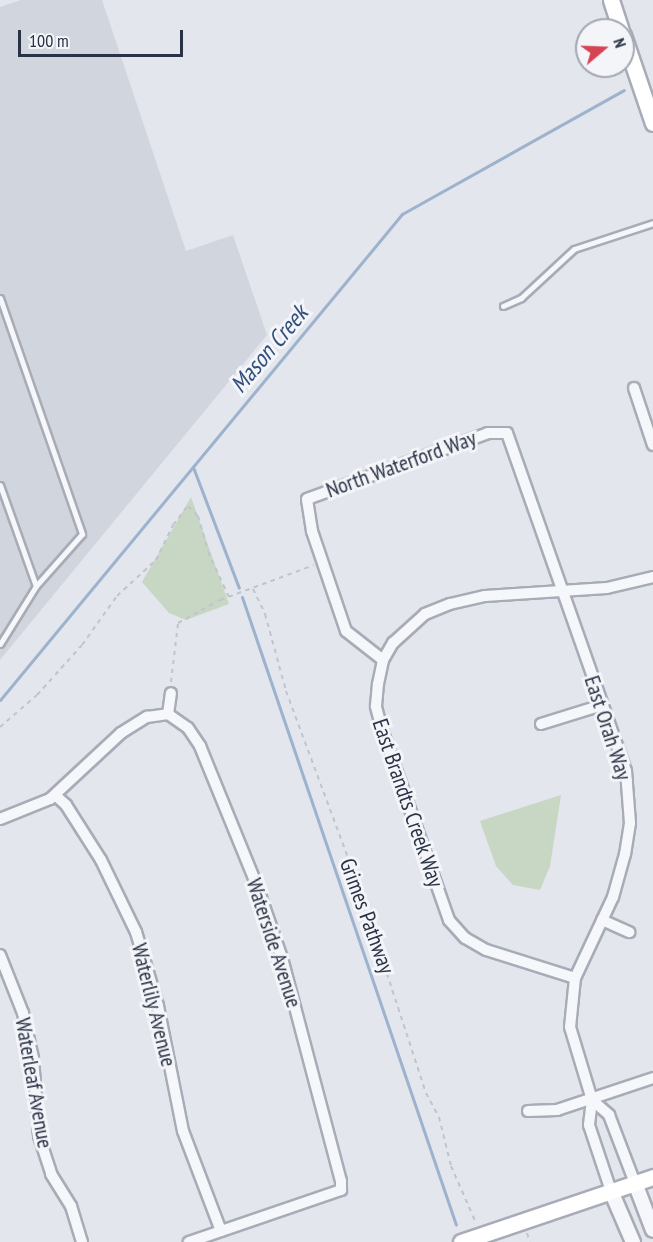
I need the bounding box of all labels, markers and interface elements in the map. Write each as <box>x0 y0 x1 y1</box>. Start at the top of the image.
scale bar <box>21 18 186 56</box>
north arrow <box>575 18 635 78</box>
text: 100 m <box>29 29 69 52</box>
text: N <box>609 35 631 50</box>
water label: Mason Creek <box>224 299 314 399</box>
street label: North Waterford Way <box>322 425 480 503</box>
street label: East Orah Way <box>579 672 637 784</box>
street label: East Brandts Creek Way <box>367 715 449 891</box>
street label: Grimes Pathway <box>334 855 400 977</box>
street label: Waterside Avenue <box>241 875 307 1011</box>
street label: Waterlily Avenue <box>126 940 182 1070</box>
street label: Waterleaf Avenue <box>9 1015 59 1151</box>

